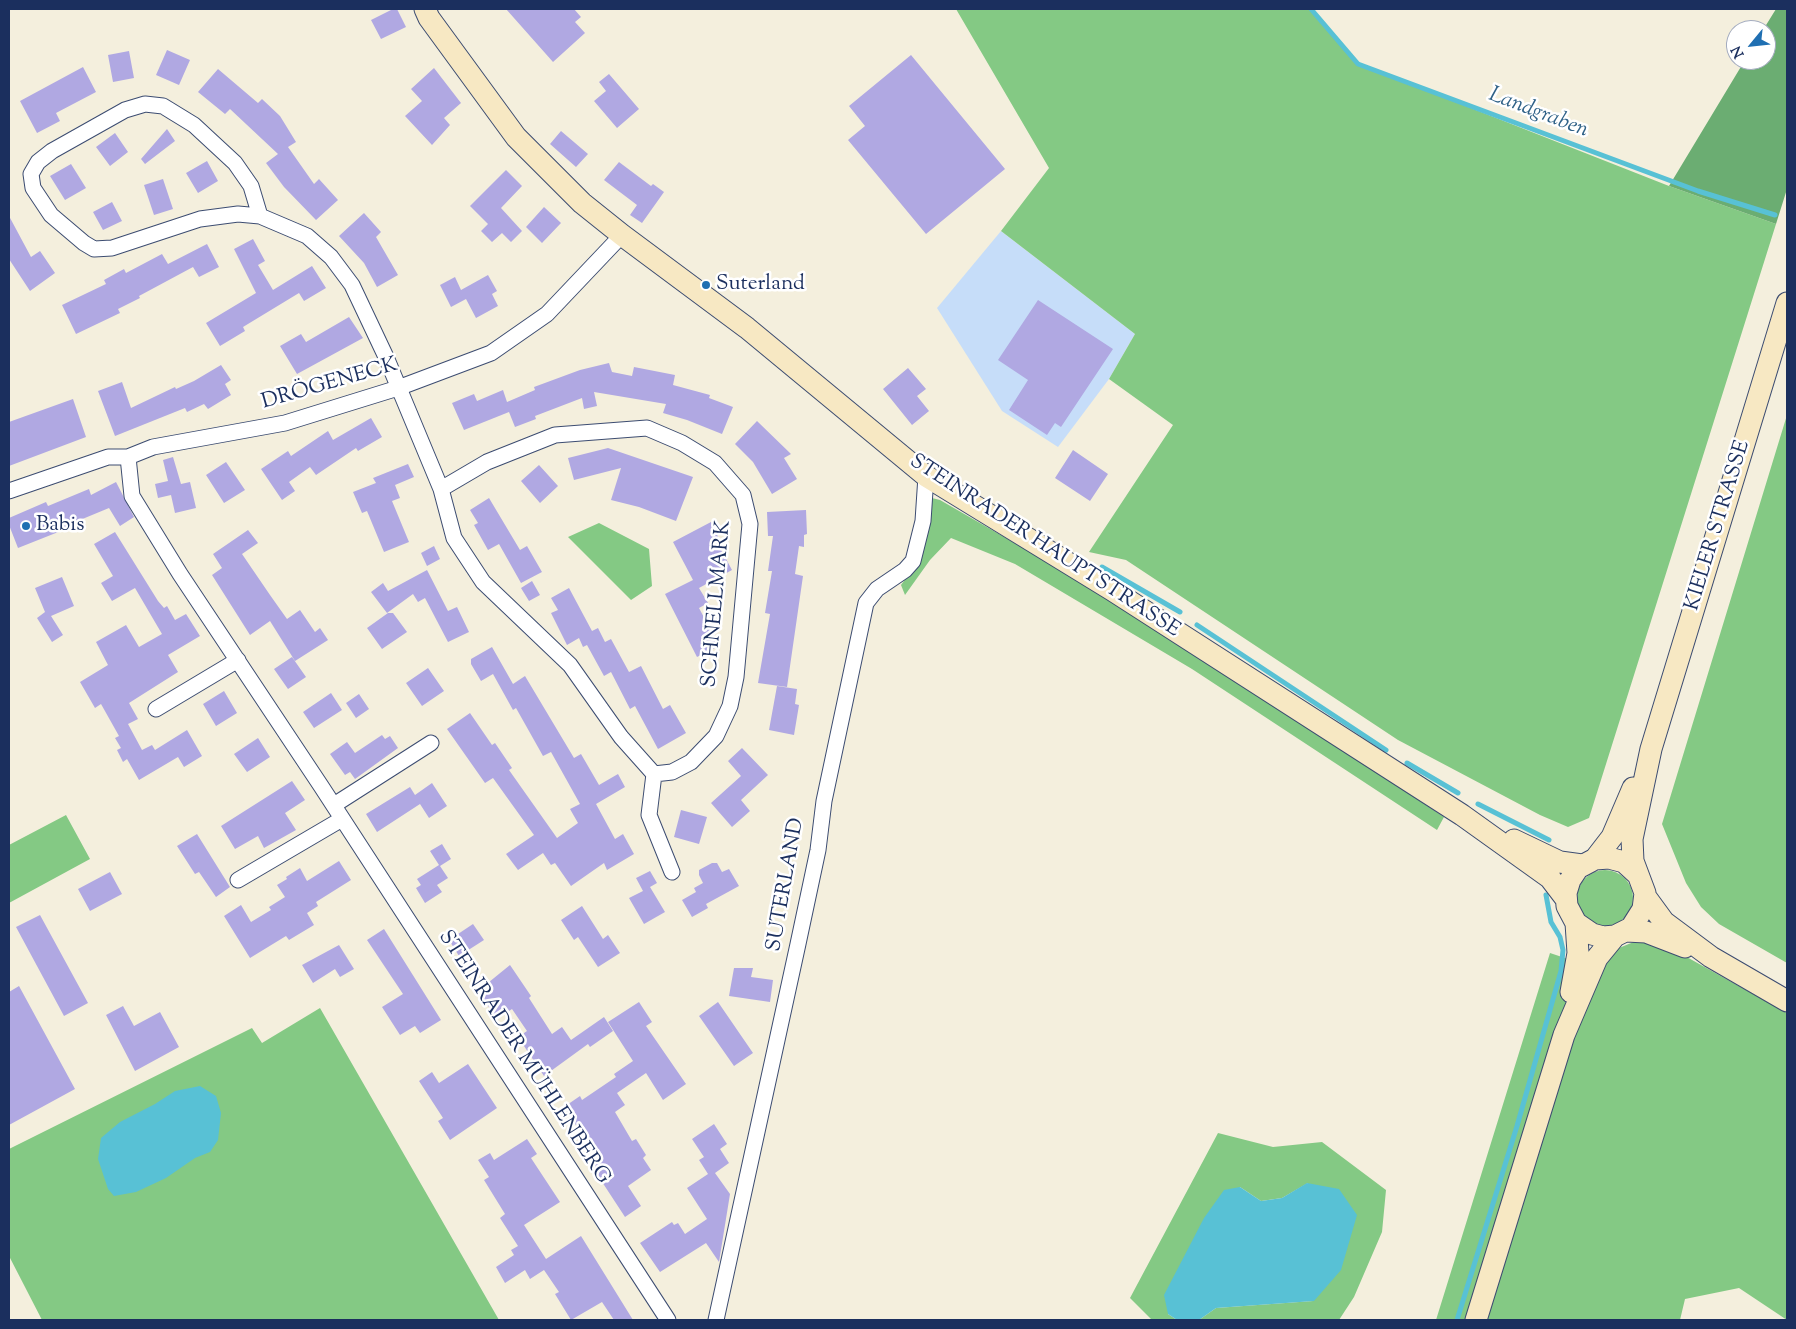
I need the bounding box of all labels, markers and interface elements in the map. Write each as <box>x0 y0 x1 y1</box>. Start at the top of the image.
north arrow <box>1726 20 1776 70</box>
text: N <box>1727 42 1750 61</box>
water label: Landgraben <box>1484 83 1592 145</box>
place label: Suterland <box>716 272 805 298</box>
marker: Suterland <box>700 279 712 291</box>
street label: DRÖGENECK <box>259 354 401 416</box>
street label: KIELER STRASSE <box>1681 438 1757 614</box>
street label: STEINRADER HAUPTSTRASSE <box>904 450 1184 644</box>
place label: Babis <box>36 513 84 539</box>
street label: SCHNELLMARK <box>698 519 738 689</box>
marker: Babis <box>20 520 32 532</box>
street label: SUTERLAND <box>763 816 811 954</box>
street label: STEINRADER MÜHLENBERG <box>431 926 615 1190</box>

